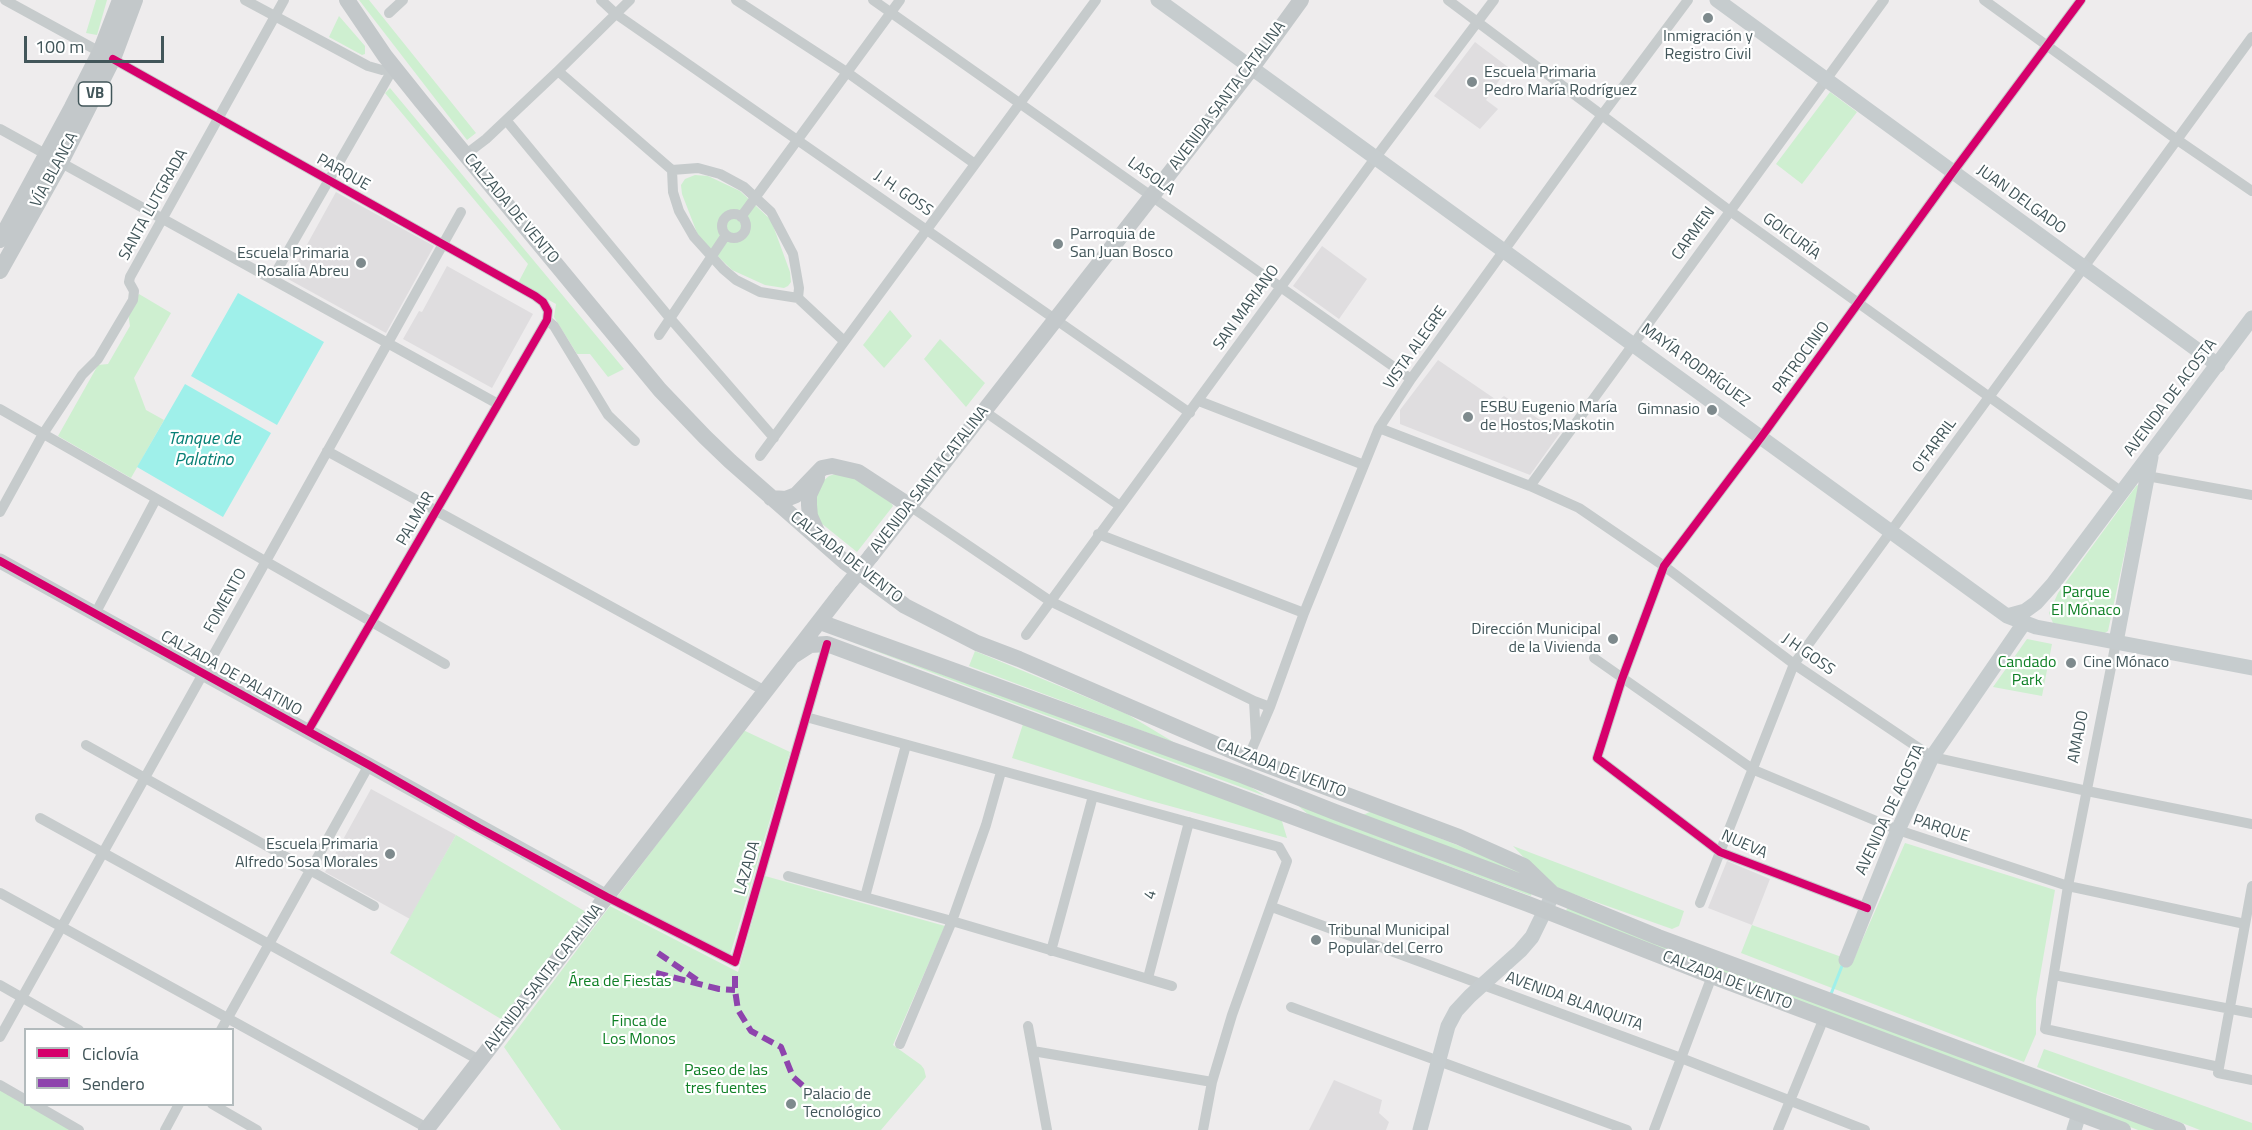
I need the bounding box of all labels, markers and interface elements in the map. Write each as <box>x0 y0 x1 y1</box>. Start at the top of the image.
marker: Inmigración y Registro Civil <box>1701 11 1715 25</box>
street label: AVENIDA SANTA CATALINA <box>1166 18 1290 174</box>
scale bar <box>27 24 166 62</box>
place label: Inmigración y Registro Civil <box>1663 27 1753 65</box>
text: 100 m <box>35 33 84 60</box>
place label: Escuela Primaria Pedro María Rodríguez <box>1484 63 1637 101</box>
marker: Escuela Primaria Pedro María Rodríguez <box>1465 75 1479 89</box>
road number: VB <box>78 82 112 106</box>
street label: VÍA BLANCA <box>27 129 83 211</box>
street label: SANTA LUTGRADA <box>115 146 193 264</box>
street label: CALZADA DE VENTO <box>459 150 563 268</box>
street label: PARQUE <box>313 151 373 195</box>
street label: LASOLA <box>1124 154 1178 200</box>
street label: JUAN DELGADO <box>1973 161 2069 239</box>
street label: J. H. GOSS <box>870 167 936 221</box>
street label: CARMEN <box>1668 204 1720 264</box>
street label: GOICURÍA <box>1758 210 1824 264</box>
place label: Parroquia de San Juan Bosco <box>1070 225 1173 263</box>
marker: Parroquia de San Juan Bosco <box>1051 237 1065 251</box>
place label: Escuela Primaria Rosalía Abreu <box>237 244 349 282</box>
marker: Escuela Primaria Rosalía Abreu <box>354 256 368 270</box>
street label: SAN MARIANO <box>1210 262 1284 354</box>
street label: VISTA ALEGRE <box>1380 303 1452 393</box>
street label: PATROCINIO <box>1769 318 1835 398</box>
street label: MAYÍA RODRÍGUEZ <box>1637 320 1753 412</box>
street label: AVENIDA DE ACOSTA <box>2121 335 2221 461</box>
place label: ESBU Eugenio María de Hostos;Maskotin <box>1480 398 1617 436</box>
place label: Gimnasio <box>1637 400 1700 420</box>
street label: AVENIDA SANTA CATALINA <box>867 403 993 557</box>
marker: Gimnasio <box>1705 403 1719 417</box>
marker: ESBU Eugenio María de Hostos;Maskotin <box>1461 410 1475 424</box>
street label: O'FARRIL <box>1909 415 1961 477</box>
water label: Tanque de Palatino <box>168 429 240 472</box>
street label: PALMAR <box>393 489 439 549</box>
street label: CALZADA DE VENTO <box>786 508 906 608</box>
street label: FOMENTO <box>200 565 252 637</box>
park label: Parque El Mónaco <box>2051 583 2121 621</box>
place label: Dirección Municipal de la Vivienda <box>1471 620 1601 658</box>
street label: CALZADA DE PALATINO <box>157 627 305 721</box>
street label: J H GOSS <box>1778 630 1838 680</box>
marker: Dirección Municipal de la Vivienda <box>1606 632 1620 646</box>
park label: Candado Park <box>1998 653 2056 691</box>
place label: Cine Mónaco <box>2083 653 2169 673</box>
marker: Cine Mónaco <box>2064 656 2078 670</box>
street label: AMADO <box>2064 709 2094 765</box>
street label: CALZADA DE VENTO <box>1213 735 1349 803</box>
street label: AVENIDA DE ACOSTA <box>1852 742 1930 878</box>
street label: PARQUE <box>1910 811 1972 847</box>
street label: NUEVA <box>1718 826 1770 864</box>
place label: Escuela Primaria Alfredo Sosa Morales <box>235 835 378 873</box>
street label: LAZADA <box>731 839 765 897</box>
marker: Escuela Primaria Alfredo Sosa Morales <box>383 847 397 861</box>
street label: 4 <box>1141 888 1161 902</box>
street label: AVENIDA SANTA CATALINA <box>481 901 607 1055</box>
place label: Tribunal Municipal Popular del Cerro <box>1328 921 1449 959</box>
marker: Tribunal Municipal Popular del Cerro <box>1309 933 1323 947</box>
street label: CALZADA DE VENTO <box>1659 947 1795 1015</box>
street label: AVENIDA BLANQUITA <box>1503 968 1645 1036</box>
park label: Área de Fiestas <box>568 972 672 992</box>
park label: Finca de Los Monos <box>602 1012 676 1050</box>
legend <box>24 1028 234 1106</box>
text: Ciclovía <box>82 1040 139 1067</box>
park label: Paseo de las tres fuentes <box>684 1061 768 1099</box>
text: Sendero <box>82 1070 145 1097</box>
place label: Palacio de Tecnológico <box>803 1085 881 1123</box>
marker: Palacio de Tecnológico <box>784 1097 798 1111</box>

